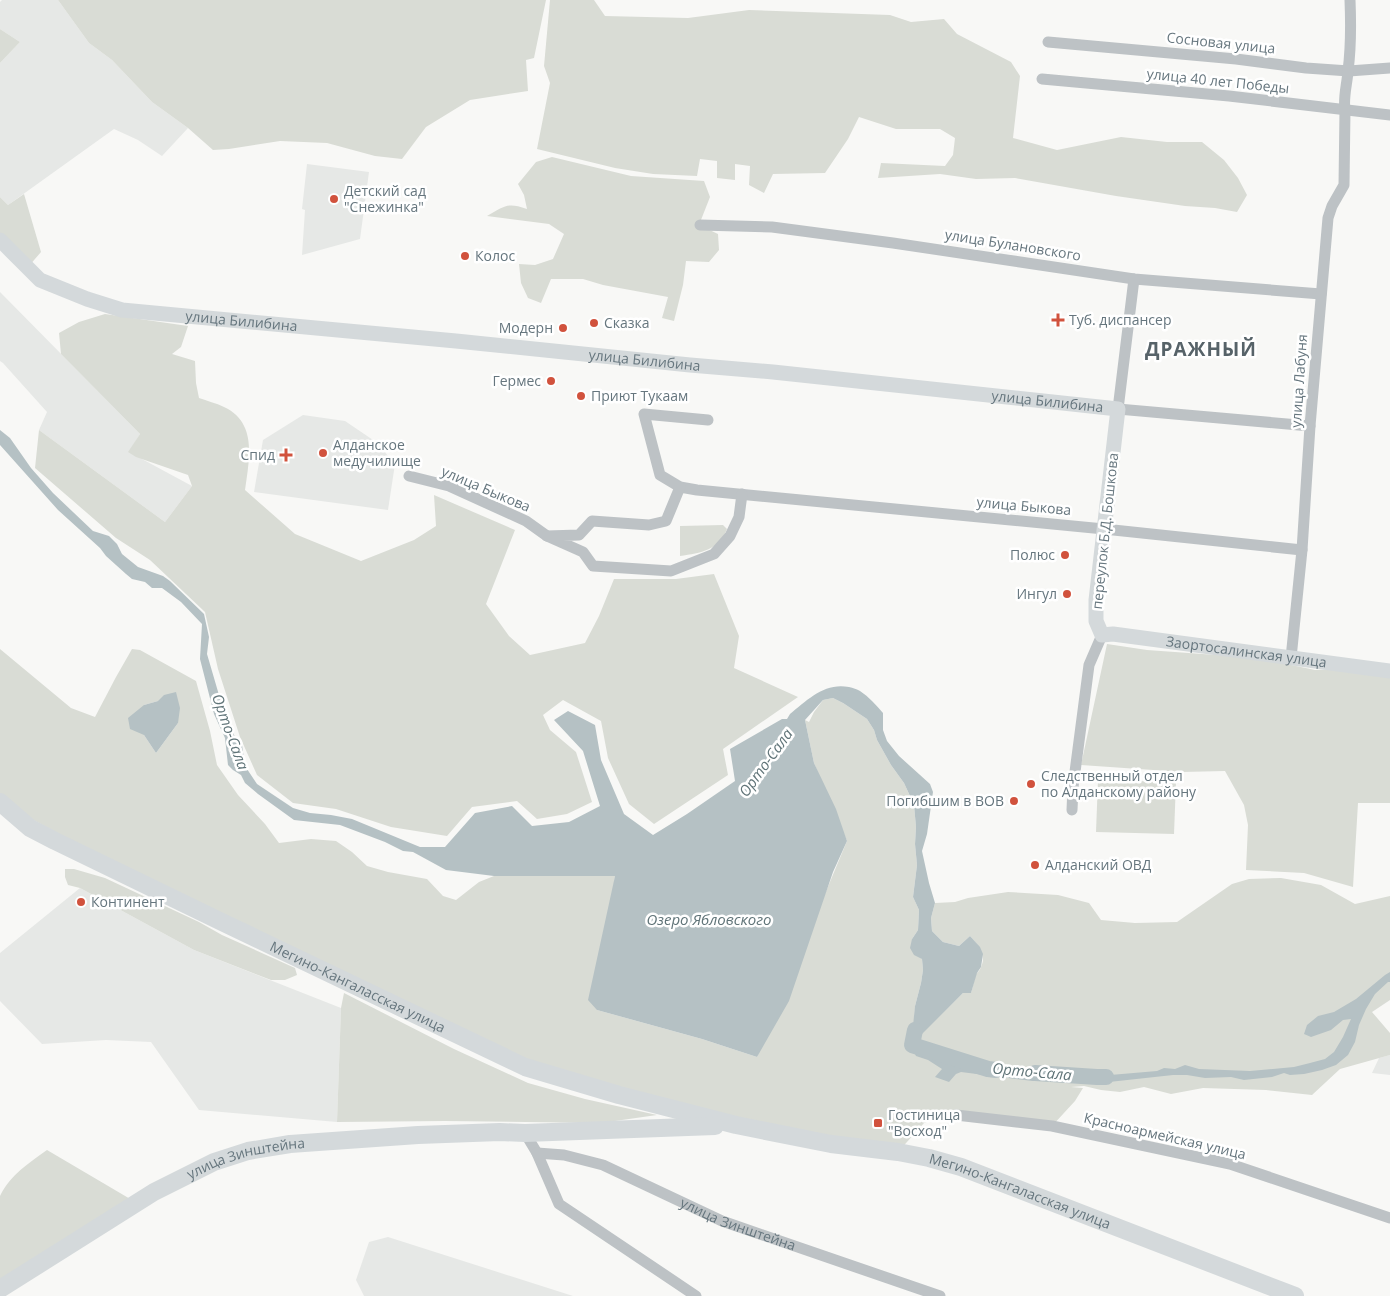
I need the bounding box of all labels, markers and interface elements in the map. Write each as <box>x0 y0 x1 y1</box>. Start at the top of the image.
street label: Сосновая улица <box>1166 27 1276 58</box>
street label: улица 40 лет Победы <box>1146 64 1290 97</box>
place label: Детский сад "Снежинка" <box>344 181 426 216</box>
marker: Детский сад "Снежинка" <box>328 193 340 205</box>
street label: улица Булановского <box>944 224 1083 265</box>
place label: Колос <box>475 246 515 265</box>
marker: Колос <box>459 250 471 262</box>
street label: улица Билибина <box>185 306 298 335</box>
place label: Туб. диспансер <box>1069 310 1171 329</box>
place label: Сказка <box>604 313 650 332</box>
marker: Туб. диспансер <box>1051 313 1065 327</box>
marker: Сказка <box>588 317 600 329</box>
place label: Модерн <box>499 318 553 337</box>
marker: Модерн <box>557 322 569 334</box>
street label: улица Лабуня <box>1286 334 1311 428</box>
district label: ДРАЖНЫЙ <box>1145 336 1257 362</box>
street label: улица Билибина <box>588 345 701 375</box>
place label: Гермес <box>492 371 541 390</box>
marker: Гермес <box>545 375 557 387</box>
place label: Приют Тукаам <box>591 386 688 405</box>
street label: улица Билибина <box>991 386 1104 416</box>
marker: Приют Тукаам <box>575 390 587 402</box>
place label: Алданское медучилище <box>333 435 421 470</box>
place label: Спид <box>241 445 275 464</box>
marker: Алданское медучилище <box>317 447 329 459</box>
marker: Спид <box>279 448 293 462</box>
street label: переулок Б.Д. Бошкова <box>1087 452 1122 610</box>
street label: улица Быкова <box>439 461 534 516</box>
street label: улица Быкова <box>976 492 1072 519</box>
place label: Полюс <box>1010 545 1055 564</box>
marker: Полюс <box>1059 549 1071 561</box>
place label: Ингул <box>1016 584 1057 603</box>
marker: Ингул <box>1061 588 1073 600</box>
street label: Заортосалинская улица <box>1165 631 1328 671</box>
water label: Орто-Сала <box>208 691 254 773</box>
water label: Орто-Сала <box>734 724 797 800</box>
place label: Следственный отдел по Алданскому району <box>1041 766 1197 801</box>
marker: Следственный отдел по Алданскому району <box>1025 778 1037 790</box>
place label: Погибшим в ВОВ <box>886 791 1004 810</box>
marker: Погибшим в ВОВ <box>1008 795 1020 807</box>
place label: Алданский ОВД <box>1045 855 1152 874</box>
marker: Алданский ОВД <box>1029 859 1041 871</box>
place label: Континент <box>91 892 165 911</box>
marker: Континент <box>75 896 87 908</box>
water label: Озеро Ябловского <box>647 909 771 929</box>
street label: Мегино-Кангаласская улица <box>267 936 449 1037</box>
water label: Орто-Сала <box>992 1058 1073 1084</box>
place label: Гостиница "Восход" <box>888 1105 960 1140</box>
street label: Красноармейская улица <box>1082 1108 1248 1163</box>
marker: Гостиница "Восход" <box>872 1117 884 1129</box>
street label: улица Зинштейна <box>183 1133 305 1183</box>
street label: Мегино-Кангаласская улица <box>927 1149 1114 1233</box>
street label: улица Зинштейна <box>677 1193 798 1255</box>

